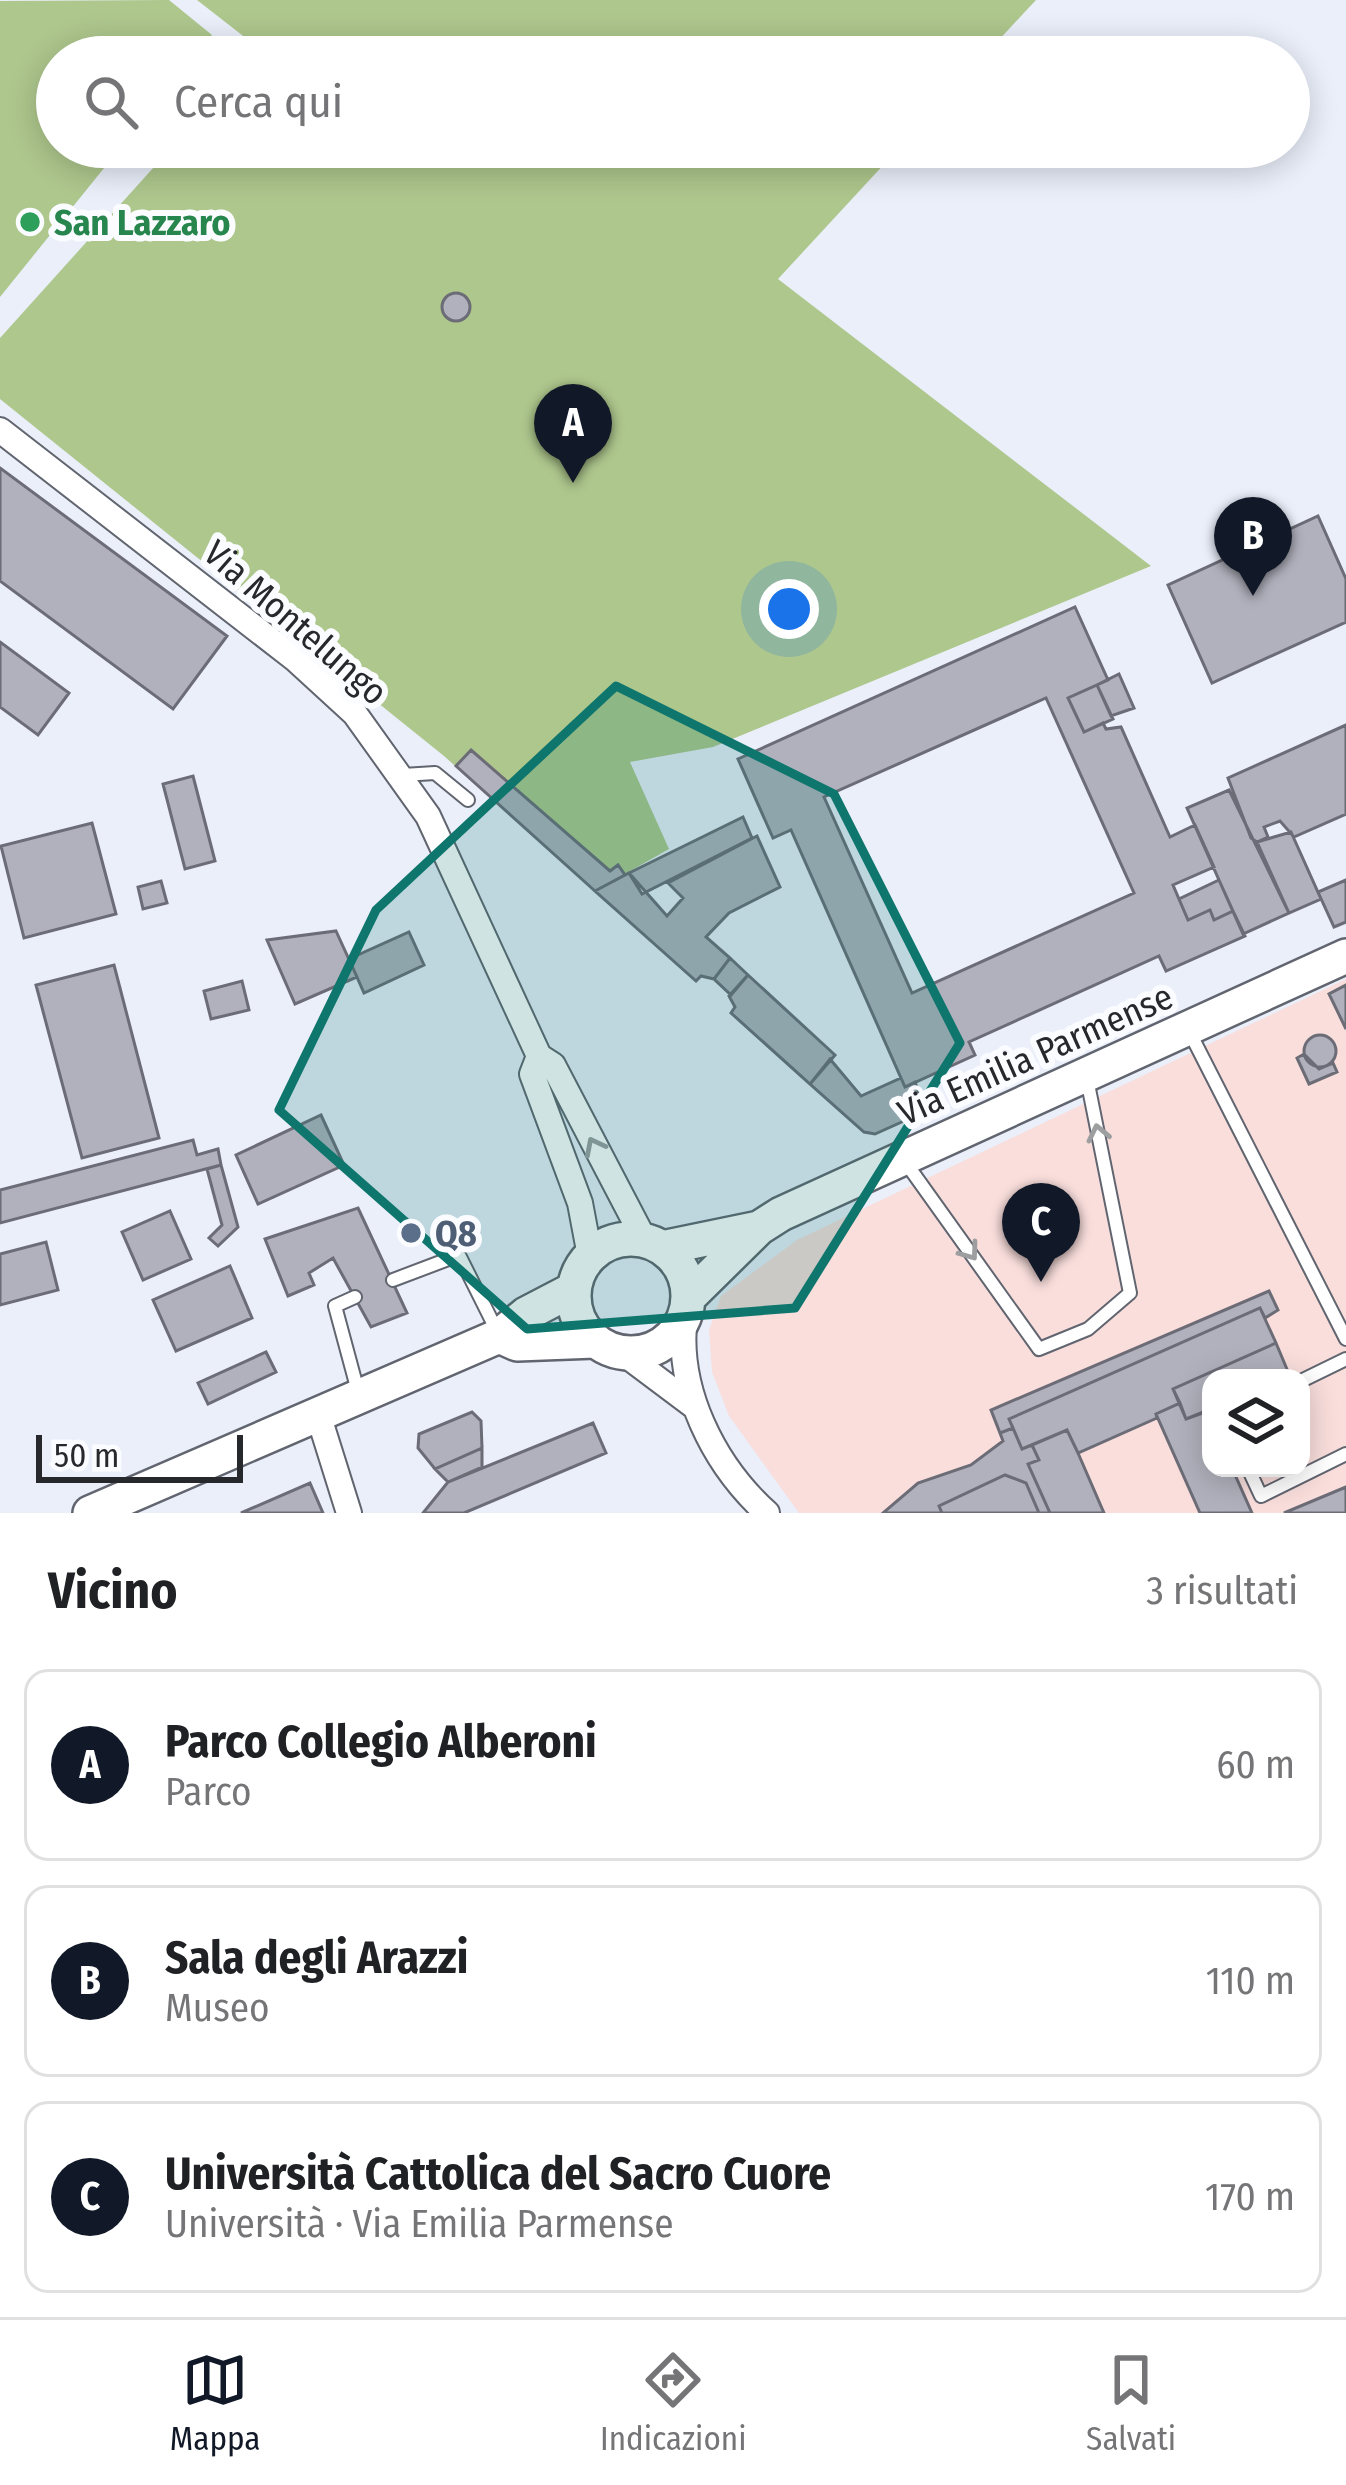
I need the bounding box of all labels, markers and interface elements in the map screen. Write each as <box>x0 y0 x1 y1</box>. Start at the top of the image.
search box <box>36 36 1310 168</box>
icon: search <box>78 69 144 135</box>
text: Cerca qui <box>174 75 343 129</box>
place label: San Lazzaro <box>54 201 230 245</box>
marker: San Lazzaro <box>17 209 43 235</box>
pin: A <box>534 384 612 483</box>
pin: B <box>1214 497 1292 596</box>
street label: Via Montelungo <box>195 531 396 714</box>
your location <box>759 579 819 639</box>
street label: Via Emilia Parmense <box>891 975 1180 1135</box>
one-way arrow <box>1086 1124 1112 1144</box>
one-way arrow <box>584 1137 608 1158</box>
pin: C <box>1002 1183 1080 1282</box>
place label: Q8 <box>435 1212 477 1256</box>
marker: Q8 <box>398 1220 424 1246</box>
one-way arrow <box>956 1239 978 1261</box>
map controls <box>1202 1369 1310 1477</box>
button: layers <box>1202 1369 1310 1477</box>
scale bar <box>36 1429 243 1482</box>
text: 50 m <box>54 1436 119 1476</box>
text: Vicino <box>48 1560 177 1622</box>
text: 3 risultati <box>1146 1568 1298 1614</box>
text: Parco Collegio Alberoni <box>165 1715 597 1769</box>
text: A <box>79 1742 101 1788</box>
text: 60 m <box>1216 1742 1295 1788</box>
text: Parco <box>165 1769 251 1815</box>
text: Sala degli Arazzi <box>165 1931 468 1985</box>
text: B <box>79 1958 101 2004</box>
text: 110 m <box>1206 1958 1295 2004</box>
text: Museo <box>165 1985 270 2031</box>
text: Università Cattolica del Sacro Cuore <box>165 2147 831 2201</box>
text: C <box>80 2174 100 2220</box>
text: 170 m <box>1205 2174 1295 2220</box>
text: Università · Via Emilia Parmense <box>165 2201 673 2247</box>
tab: Mappa <box>170 2347 260 2459</box>
tab: Indicazioni <box>600 2347 746 2459</box>
tab: Salvati <box>1086 2347 1176 2459</box>

